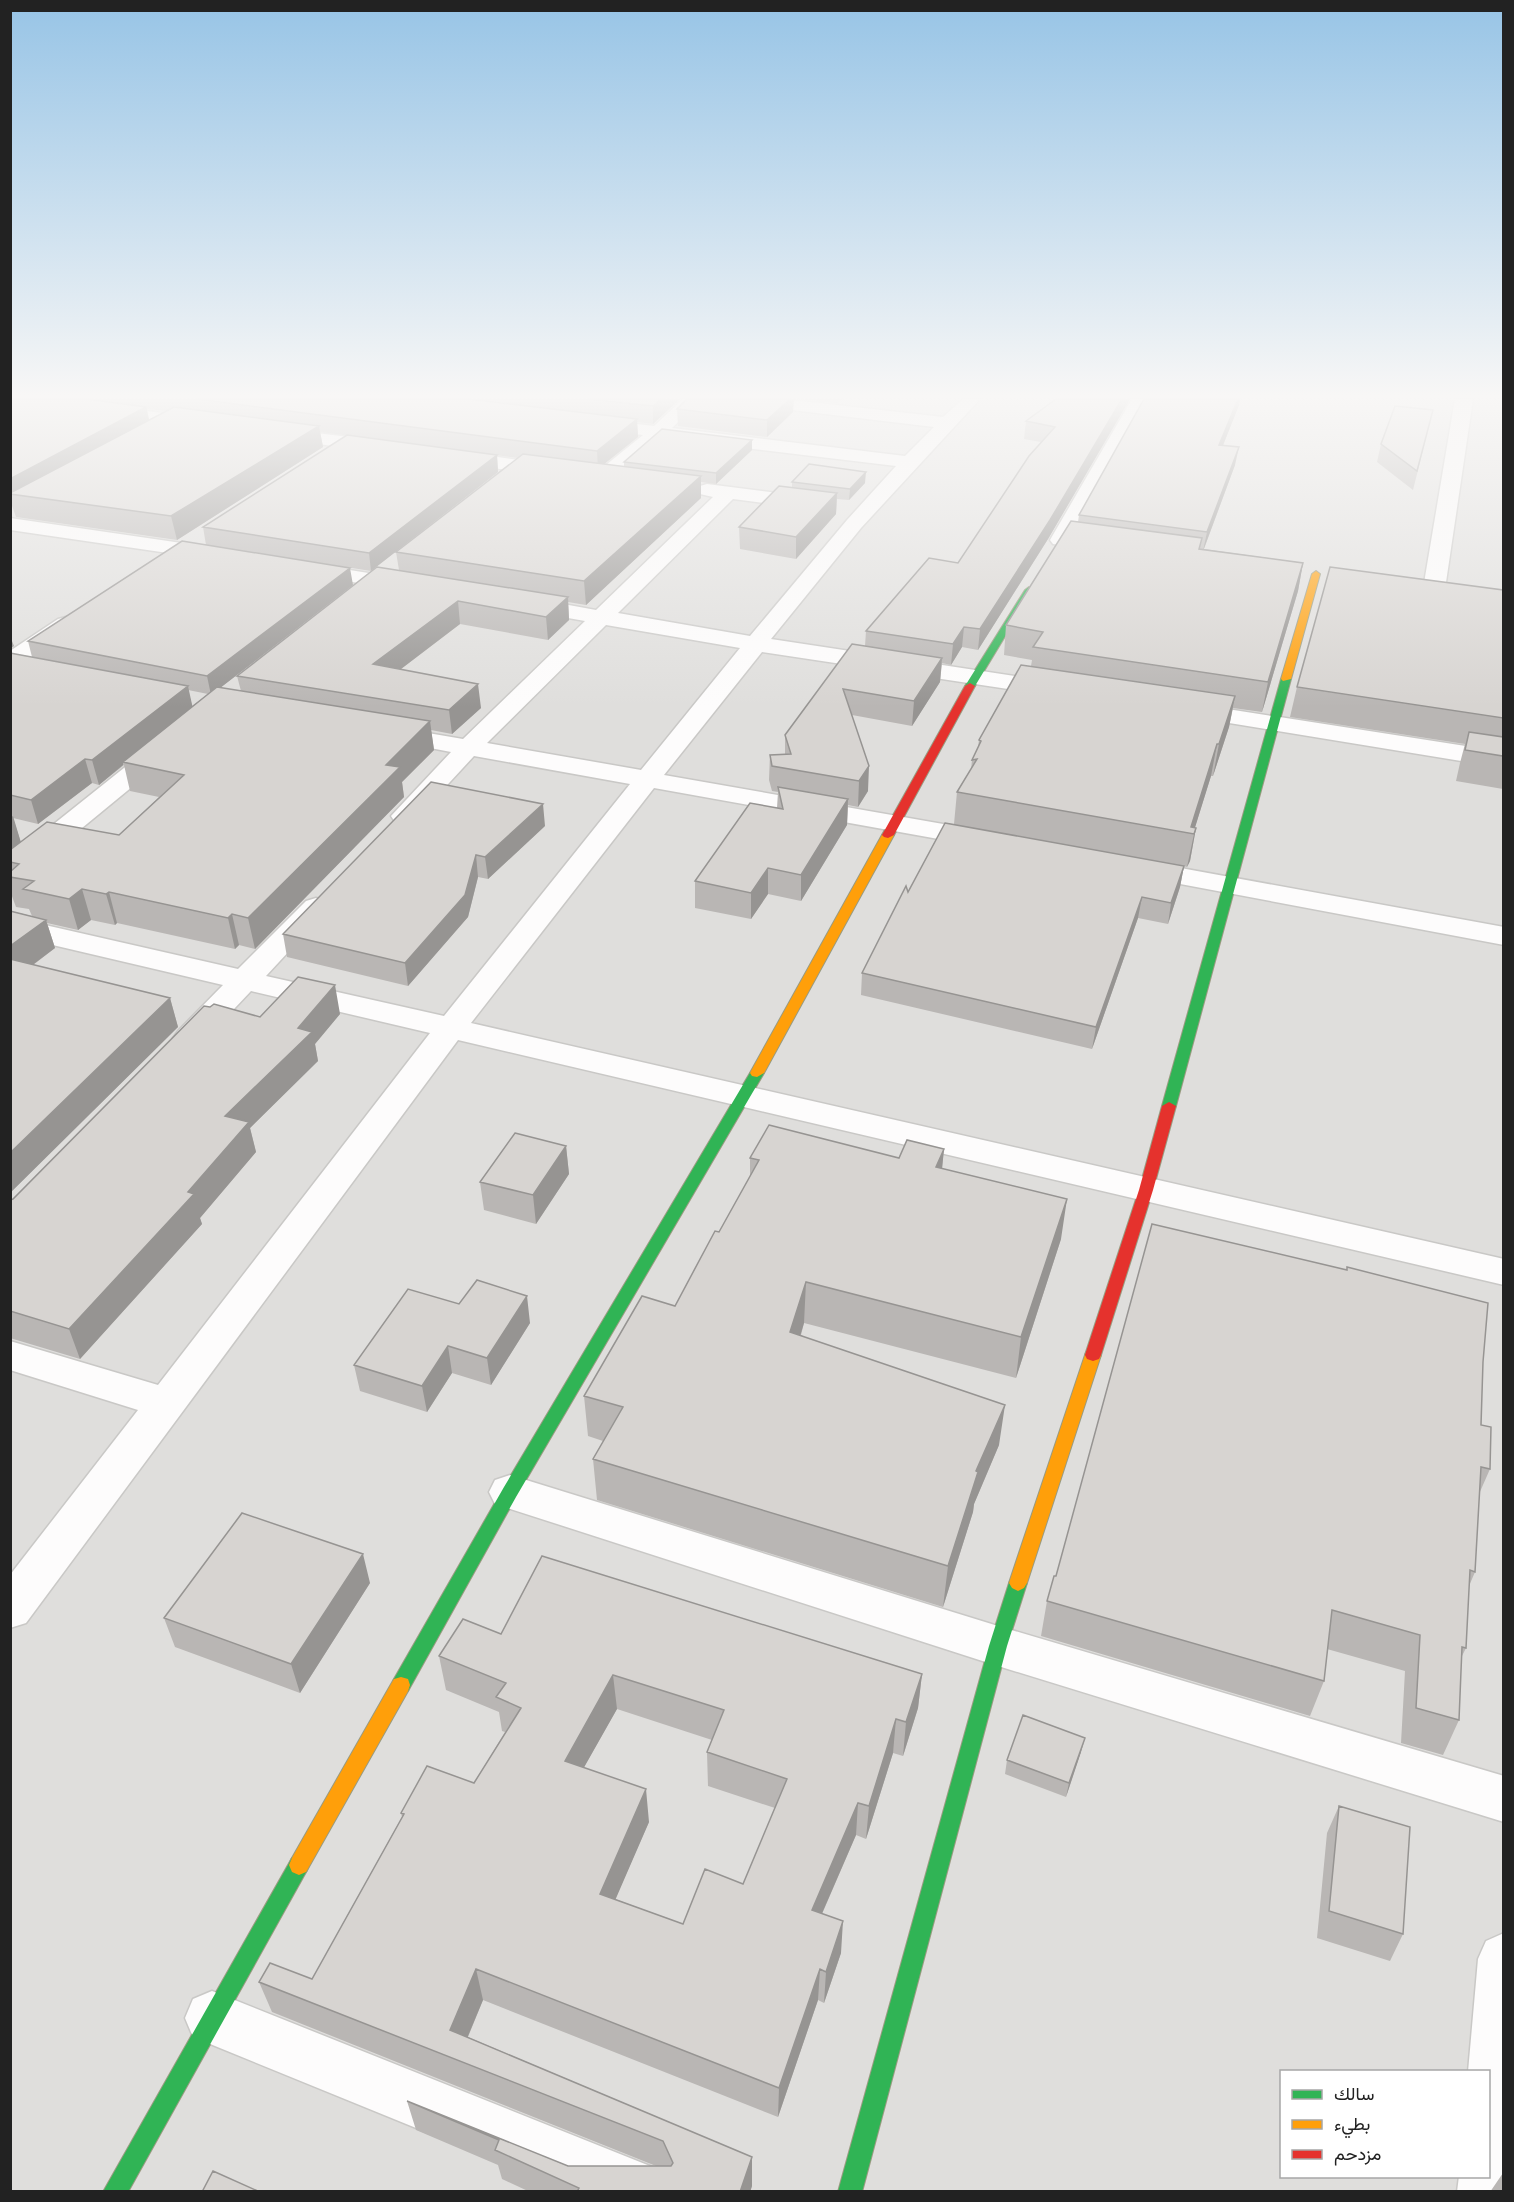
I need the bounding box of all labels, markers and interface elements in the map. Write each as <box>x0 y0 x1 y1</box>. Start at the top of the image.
legend <box>1280 2070 1490 2178</box>
text: سالك <box>1334 2081 1374 2105</box>
text: بطيء <box>1334 2111 1370 2139</box>
text: مزدحم <box>1334 2141 1381 2166</box>

